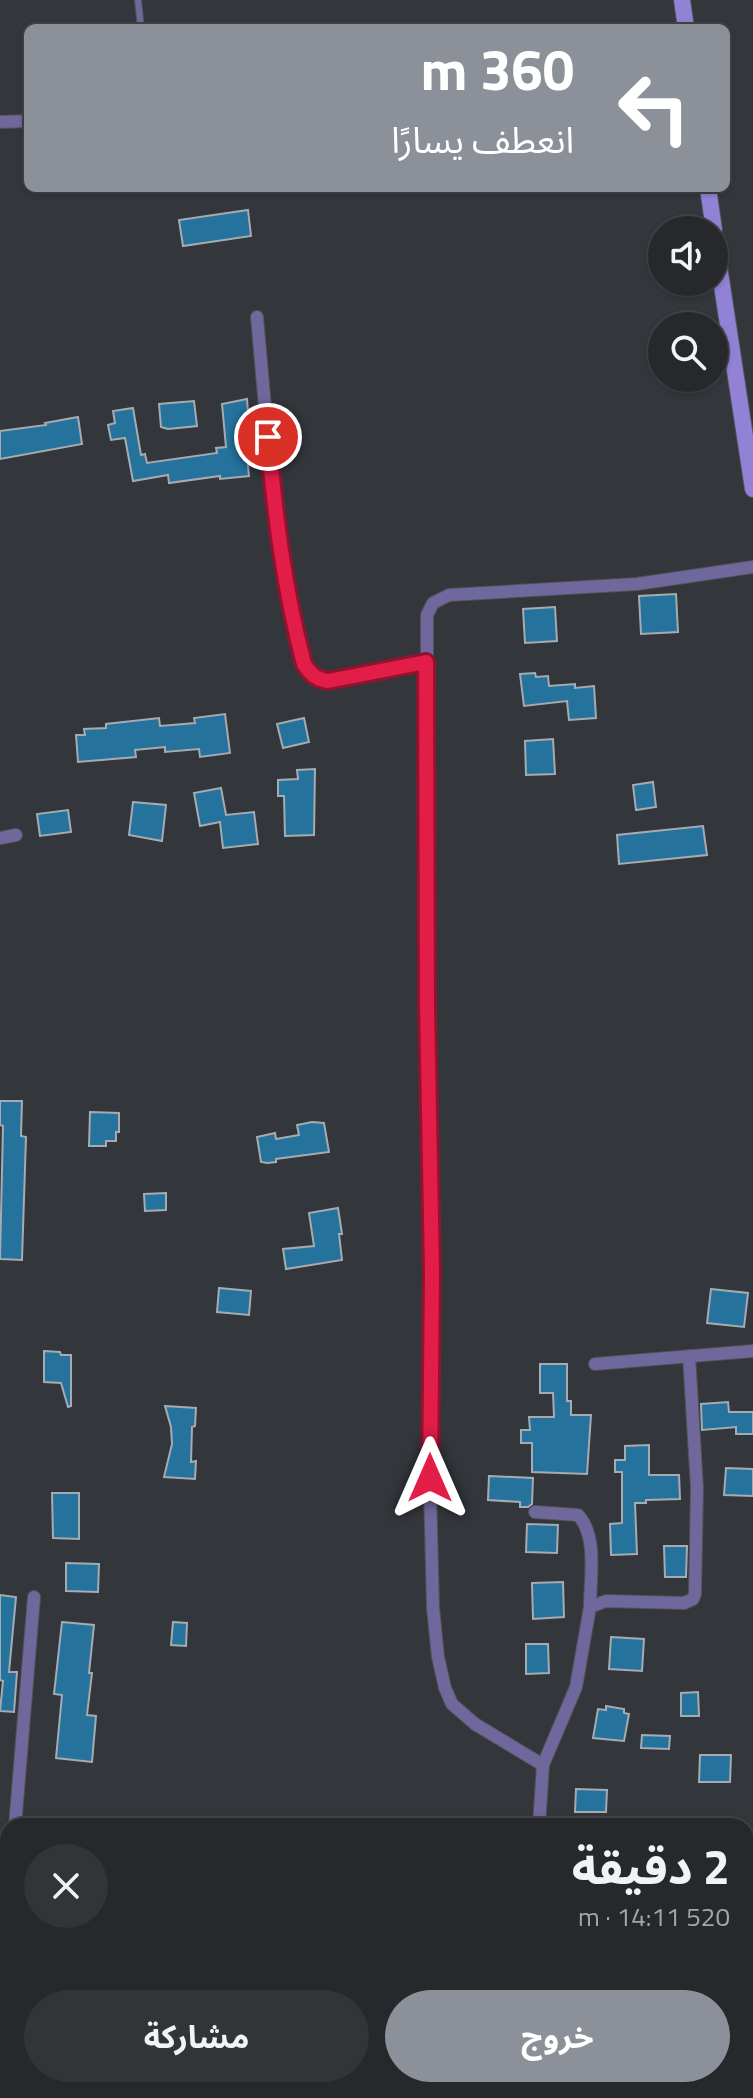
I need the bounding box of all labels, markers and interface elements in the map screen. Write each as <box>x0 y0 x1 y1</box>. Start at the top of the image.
text: 360 m <box>421 27 574 112</box>
icon: left <box>602 56 706 160</box>
text: انعطف يسارًا <box>391 112 574 167</box>
map controls <box>648 216 728 392</box>
button: sound <box>648 216 728 296</box>
button: search <box>648 312 728 392</box>
pin <box>234 403 302 471</box>
icon: arrive <box>246 415 290 459</box>
position arrow <box>388 1436 472 1520</box>
text: 2 دقيقة <box>572 1830 730 1903</box>
button: close <box>24 1844 108 1928</box>
text: 520 m · 14:11 <box>578 1897 730 1936</box>
button: مشاركة <box>24 1990 369 2082</box>
button: خروج <box>385 1990 730 2082</box>

